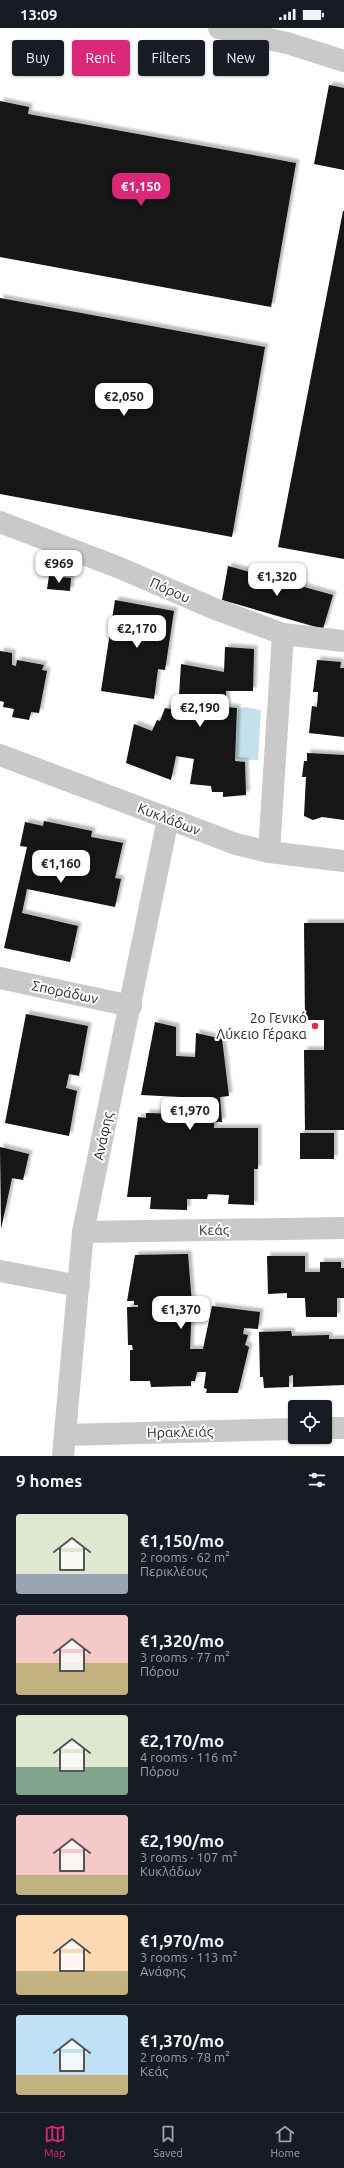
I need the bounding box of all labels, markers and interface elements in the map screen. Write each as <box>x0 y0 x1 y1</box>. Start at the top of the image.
text: 13:09 <box>20 6 58 23</box>
chip: Buy <box>12 40 64 76</box>
chip: Rent <box>72 40 130 76</box>
chip: Filters <box>138 40 205 76</box>
chip: New <box>213 40 269 76</box>
pin: €1,150 <box>108 173 174 207</box>
text: €1,150 <box>121 179 161 193</box>
pin: €2,050 <box>91 383 157 417</box>
text: €2,050 <box>104 389 144 403</box>
pin: €969 <box>35 550 83 584</box>
text: €969 <box>44 556 74 570</box>
pin: €1,320 <box>244 563 310 597</box>
text: €1,320 <box>257 569 297 583</box>
street label: Πόρου <box>147 574 193 606</box>
pin: €2,170 <box>104 615 170 649</box>
text: €2,170 <box>117 621 157 635</box>
pin: €2,190 <box>167 694 233 728</box>
text: €2,190 <box>180 700 220 714</box>
street label: Κυκλάδων <box>135 800 203 838</box>
pin: €1,160 <box>28 850 94 884</box>
text: €1,160 <box>41 856 81 870</box>
street label: Σποράδων <box>30 977 100 1007</box>
place label: 2ο Γενικό Λύκειο Γέρακα <box>216 1010 308 1042</box>
marker: 2ο Γενικό Λύκειο Γέρακα <box>310 1021 320 1031</box>
pin: €1,970 <box>157 1097 223 1131</box>
text: €1,970 <box>170 1103 210 1117</box>
street label: Ανάφης <box>90 1110 116 1162</box>
street label: Κεάς <box>199 1222 230 1238</box>
pin: €1,370 <box>148 1296 214 1330</box>
text: €1,370 <box>161 1302 201 1316</box>
map controls <box>288 1400 332 1444</box>
button: locate <box>288 1400 332 1444</box>
street label: Ηρακλειάς <box>147 1423 214 1441</box>
icon: filters <box>306 1469 328 1491</box>
text: 9 homes <box>16 1471 82 1490</box>
icon: home <box>48 1530 96 1578</box>
text: €1,150/mo <box>140 1531 224 1550</box>
text: 2 rooms · 62 m² <box>140 1550 230 1564</box>
text: Περικλέους <box>140 1564 207 1578</box>
icon: home <box>48 1631 96 1679</box>
text: €1,320/mo <box>140 1631 224 1650</box>
text: 3 rooms · 77 m² <box>140 1650 230 1664</box>
text: Πόρου <box>140 1664 179 1678</box>
icon: home <box>48 1731 96 1779</box>
text: €2,170/mo <box>140 1731 224 1750</box>
text: 4 rooms · 116 m² <box>140 1750 237 1764</box>
text: Πόρου <box>140 1764 179 1778</box>
icon: home <box>48 1831 96 1879</box>
text: €2,190/mo <box>140 1831 224 1850</box>
text: 3 rooms · 107 m² <box>140 1850 237 1864</box>
text: Κυκλάδων <box>140 1864 201 1878</box>
icon: home <box>48 1931 96 1979</box>
text: €1,970/mo <box>140 1931 224 1950</box>
text: 3 rooms · 113 m² <box>140 1950 237 1964</box>
text: Ανάφης <box>140 1964 186 1978</box>
icon: home <box>48 2031 96 2079</box>
text: €1,370/mo <box>140 2031 224 2050</box>
text: 2 rooms · 78 m² <box>140 2050 230 2064</box>
text: Κεάς <box>140 2064 168 2078</box>
tab: Map <box>44 2123 66 2159</box>
tab: Saved <box>154 2123 183 2159</box>
tab: Home <box>270 2123 300 2159</box>

